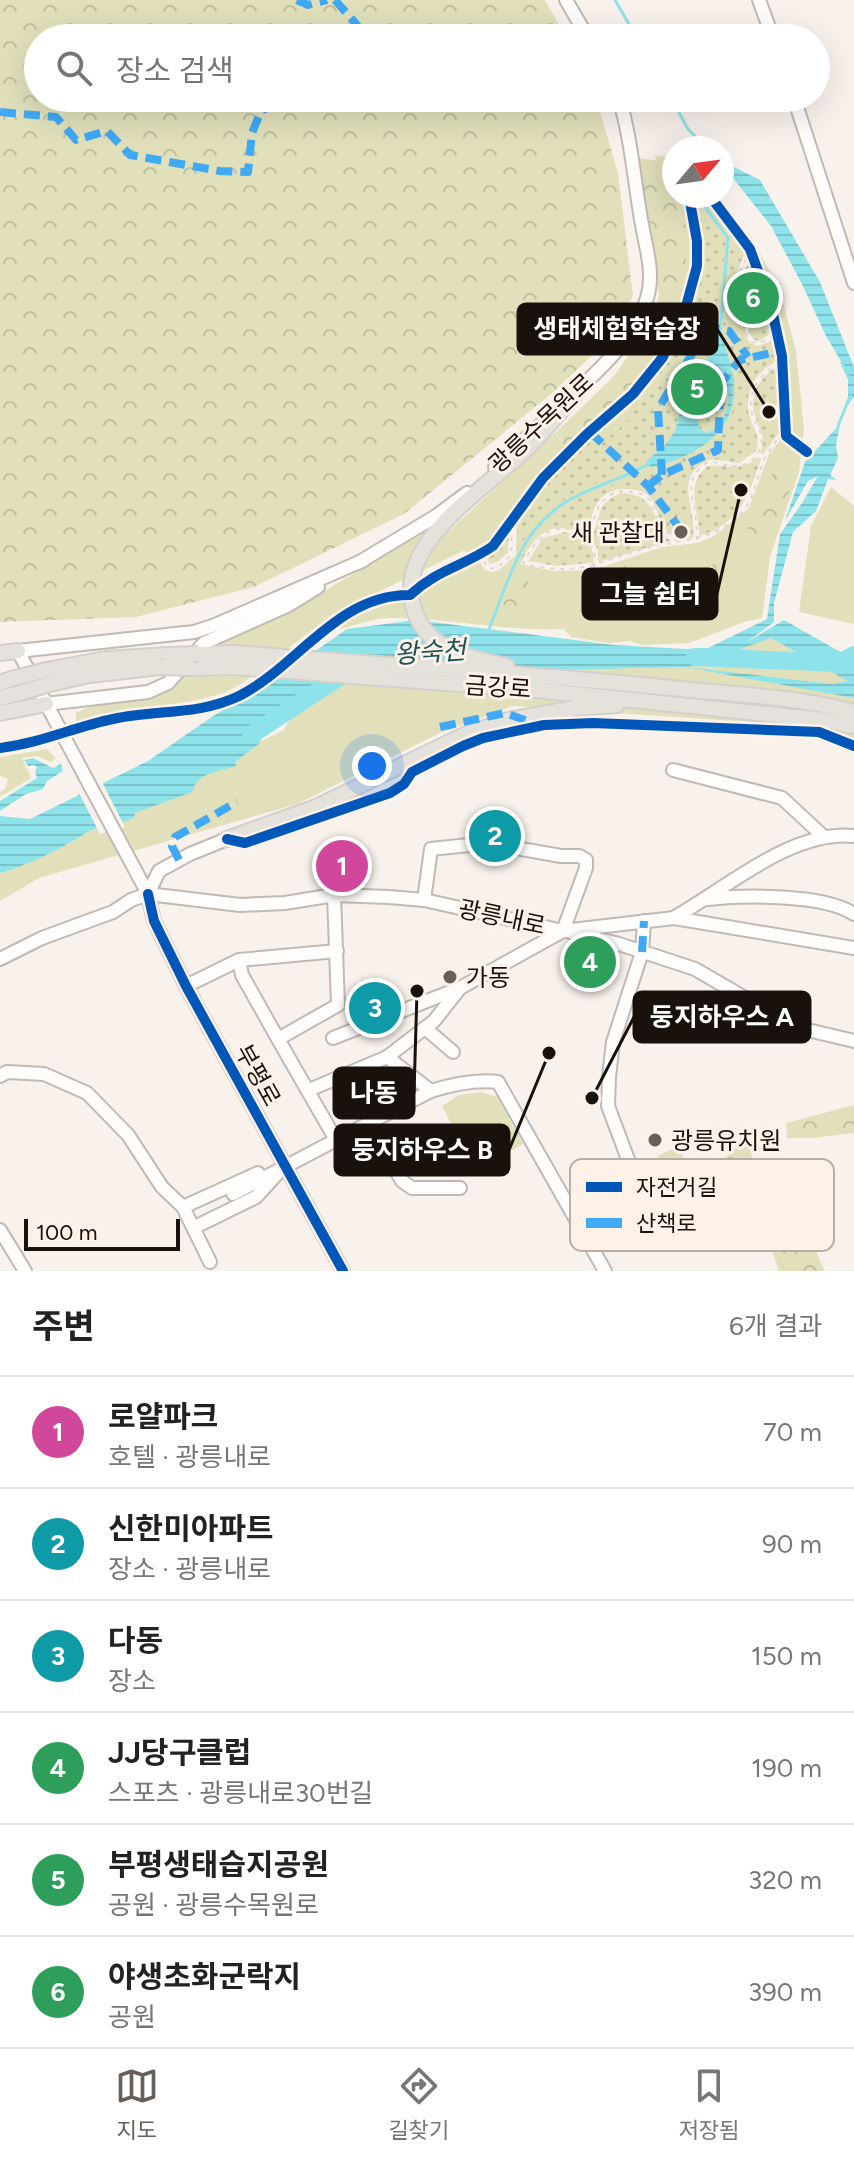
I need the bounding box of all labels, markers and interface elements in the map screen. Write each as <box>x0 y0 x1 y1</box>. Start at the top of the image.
search box <box>24 24 830 112</box>
icon: search <box>52 46 96 90</box>
text: 장소 검색 <box>116 52 234 89</box>
north arrow <box>662 136 734 208</box>
pin: 6 <box>727 268 779 328</box>
callout: 생태체험학습장 <box>518 304 717 354</box>
text: 생태체험학습장 <box>533 313 701 345</box>
pin: 5 <box>671 359 723 419</box>
street label: 광릉수목원로 <box>483 367 599 479</box>
place label: 새 관찰대 <box>571 518 665 547</box>
marker: 새 관찰대 <box>672 523 690 541</box>
callout: 그늘 쉼터 <box>583 569 717 619</box>
text: 그늘 쉼터 <box>599 578 701 610</box>
water label: 왕숙천 <box>393 633 470 670</box>
street label: 금강로 <box>464 670 532 704</box>
your location <box>352 746 392 786</box>
pin: 2 <box>469 806 521 866</box>
pin: 1 <box>316 836 368 896</box>
street label: 광릉내로 <box>456 894 548 940</box>
pin: 4 <box>564 932 616 992</box>
place label: 가동 <box>466 963 510 992</box>
marker: 가동 <box>441 968 459 986</box>
pin: 3 <box>349 978 401 1038</box>
callout: 둥지하우스 A <box>634 992 810 1042</box>
text: 둥지하우스 A <box>650 1001 795 1033</box>
street label: 부평로 <box>229 1039 287 1111</box>
callout: 나동 <box>334 1068 414 1118</box>
text: 나동 <box>350 1077 398 1109</box>
callout: 둥지하우스 B <box>335 1125 509 1175</box>
place label: 광릉유치원 <box>671 1126 781 1155</box>
marker: 광릉유치원 <box>646 1131 664 1149</box>
text: 둥지하우스 B <box>351 1134 493 1166</box>
legend <box>570 1159 834 1251</box>
text: 자전거길 <box>636 1174 717 1201</box>
text: 산책로 <box>636 1210 697 1237</box>
scale bar <box>24 1215 180 1251</box>
text: 100 m <box>36 1219 97 1246</box>
text: 주변 <box>32 1306 95 1347</box>
text: 6개 결과 <box>729 1310 822 1342</box>
text: 로얄파크 <box>108 1398 218 1435</box>
text: 1 <box>53 1416 63 1448</box>
text: 70 m <box>763 1416 822 1448</box>
text: 호텔 · 광릉내로 <box>108 1441 271 1473</box>
text: 신한미아파트 <box>108 1510 274 1547</box>
text: 2 <box>50 1528 66 1560</box>
text: 90 m <box>762 1528 822 1560</box>
text: 장소 · 광릉내로 <box>108 1553 271 1585</box>
text: 다동 <box>108 1622 163 1659</box>
text: 3 <box>51 1640 65 1672</box>
text: 150 m <box>751 1640 822 1672</box>
text: 장소 <box>108 1665 156 1697</box>
text: JJ당구클럽 <box>108 1734 252 1771</box>
text: 4 <box>50 1752 66 1784</box>
text: 190 m <box>751 1752 822 1784</box>
text: 스포츠 · 광릉내로30번길 <box>108 1777 374 1809</box>
text: 부평생태습지공원 <box>108 1846 329 1883</box>
text: 5 <box>50 1864 66 1896</box>
text: 320 m <box>748 1864 822 1896</box>
text: 공원 · 광릉수목원로 <box>108 1889 319 1921</box>
text: 야생초화군락지 <box>108 1958 301 1995</box>
text: 6 <box>50 1976 66 2008</box>
text: 390 m <box>748 1976 822 2008</box>
text: 공원 <box>108 2001 156 2033</box>
tab: 지도 <box>115 2064 159 2144</box>
tab: 길찾기 <box>388 2064 449 2144</box>
tab: 저장됨 <box>678 2064 739 2144</box>

